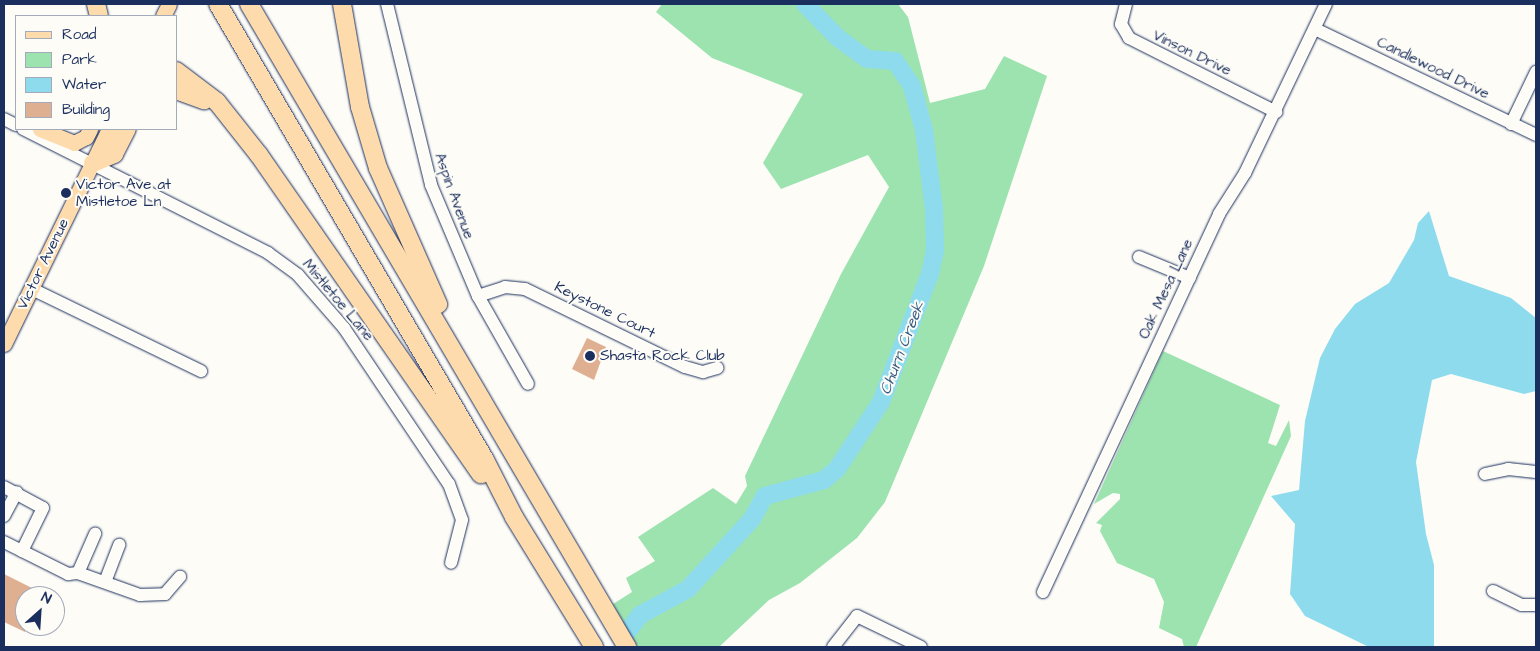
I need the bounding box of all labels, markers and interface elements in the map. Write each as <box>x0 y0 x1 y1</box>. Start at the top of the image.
legend <box>15 15 178 130</box>
text: Road <box>62 24 96 45</box>
street label: Vinson Drive <box>1150 26 1234 80</box>
street label: Candlewood Drive <box>1374 33 1492 103</box>
text: Park <box>62 49 97 70</box>
text: Water <box>62 74 106 95</box>
text: Building <box>62 99 110 120</box>
street label: Aspin Avenue <box>430 151 478 241</box>
place label: Victor Ave at Mistletoe Ln <box>76 175 171 210</box>
marker: Victor Ave at Mistletoe Ln <box>60 187 72 199</box>
street label: Victor Avenue <box>13 216 73 312</box>
street label: Oak Mesa Lane <box>1135 236 1197 342</box>
street label: Mistletoe Lane <box>299 256 377 344</box>
street label: Keystone Court <box>552 278 658 342</box>
water label: Churn Creek <box>875 299 929 397</box>
place label: Shasta Rock Club <box>600 347 725 365</box>
marker: Shasta Rock Club <box>584 350 596 362</box>
north arrow <box>15 586 65 636</box>
text: N <box>38 588 54 609</box>

